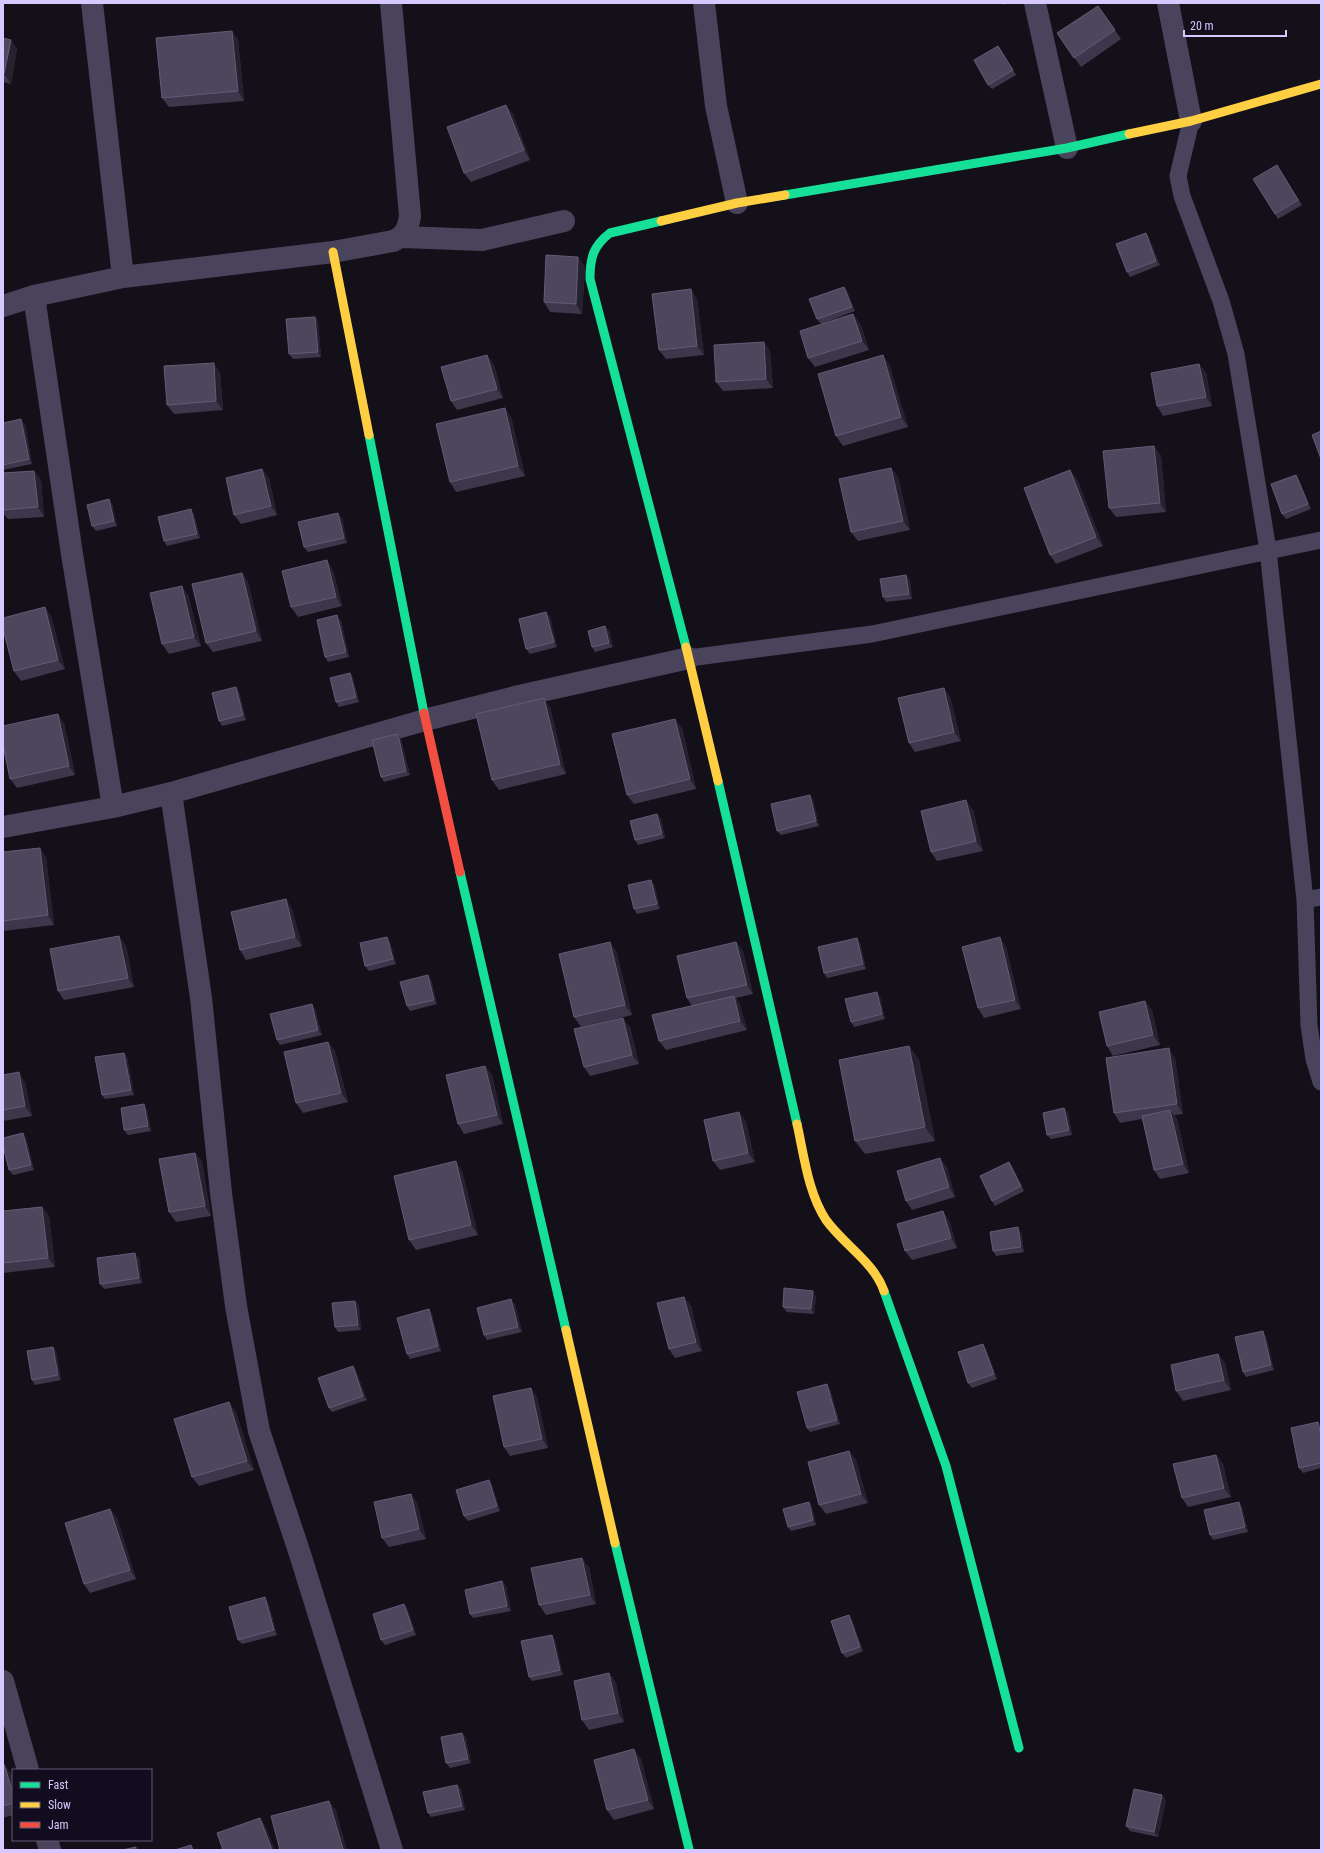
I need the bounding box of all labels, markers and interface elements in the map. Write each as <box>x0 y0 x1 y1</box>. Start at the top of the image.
scale bar <box>1184 12 1286 38</box>
text: 20 m <box>1190 19 1214 33</box>
legend <box>12 1769 152 1841</box>
text: Fast <box>48 1778 69 1792</box>
text: Slow <box>48 1798 71 1812</box>
text: Jam <box>48 1818 69 1832</box>

